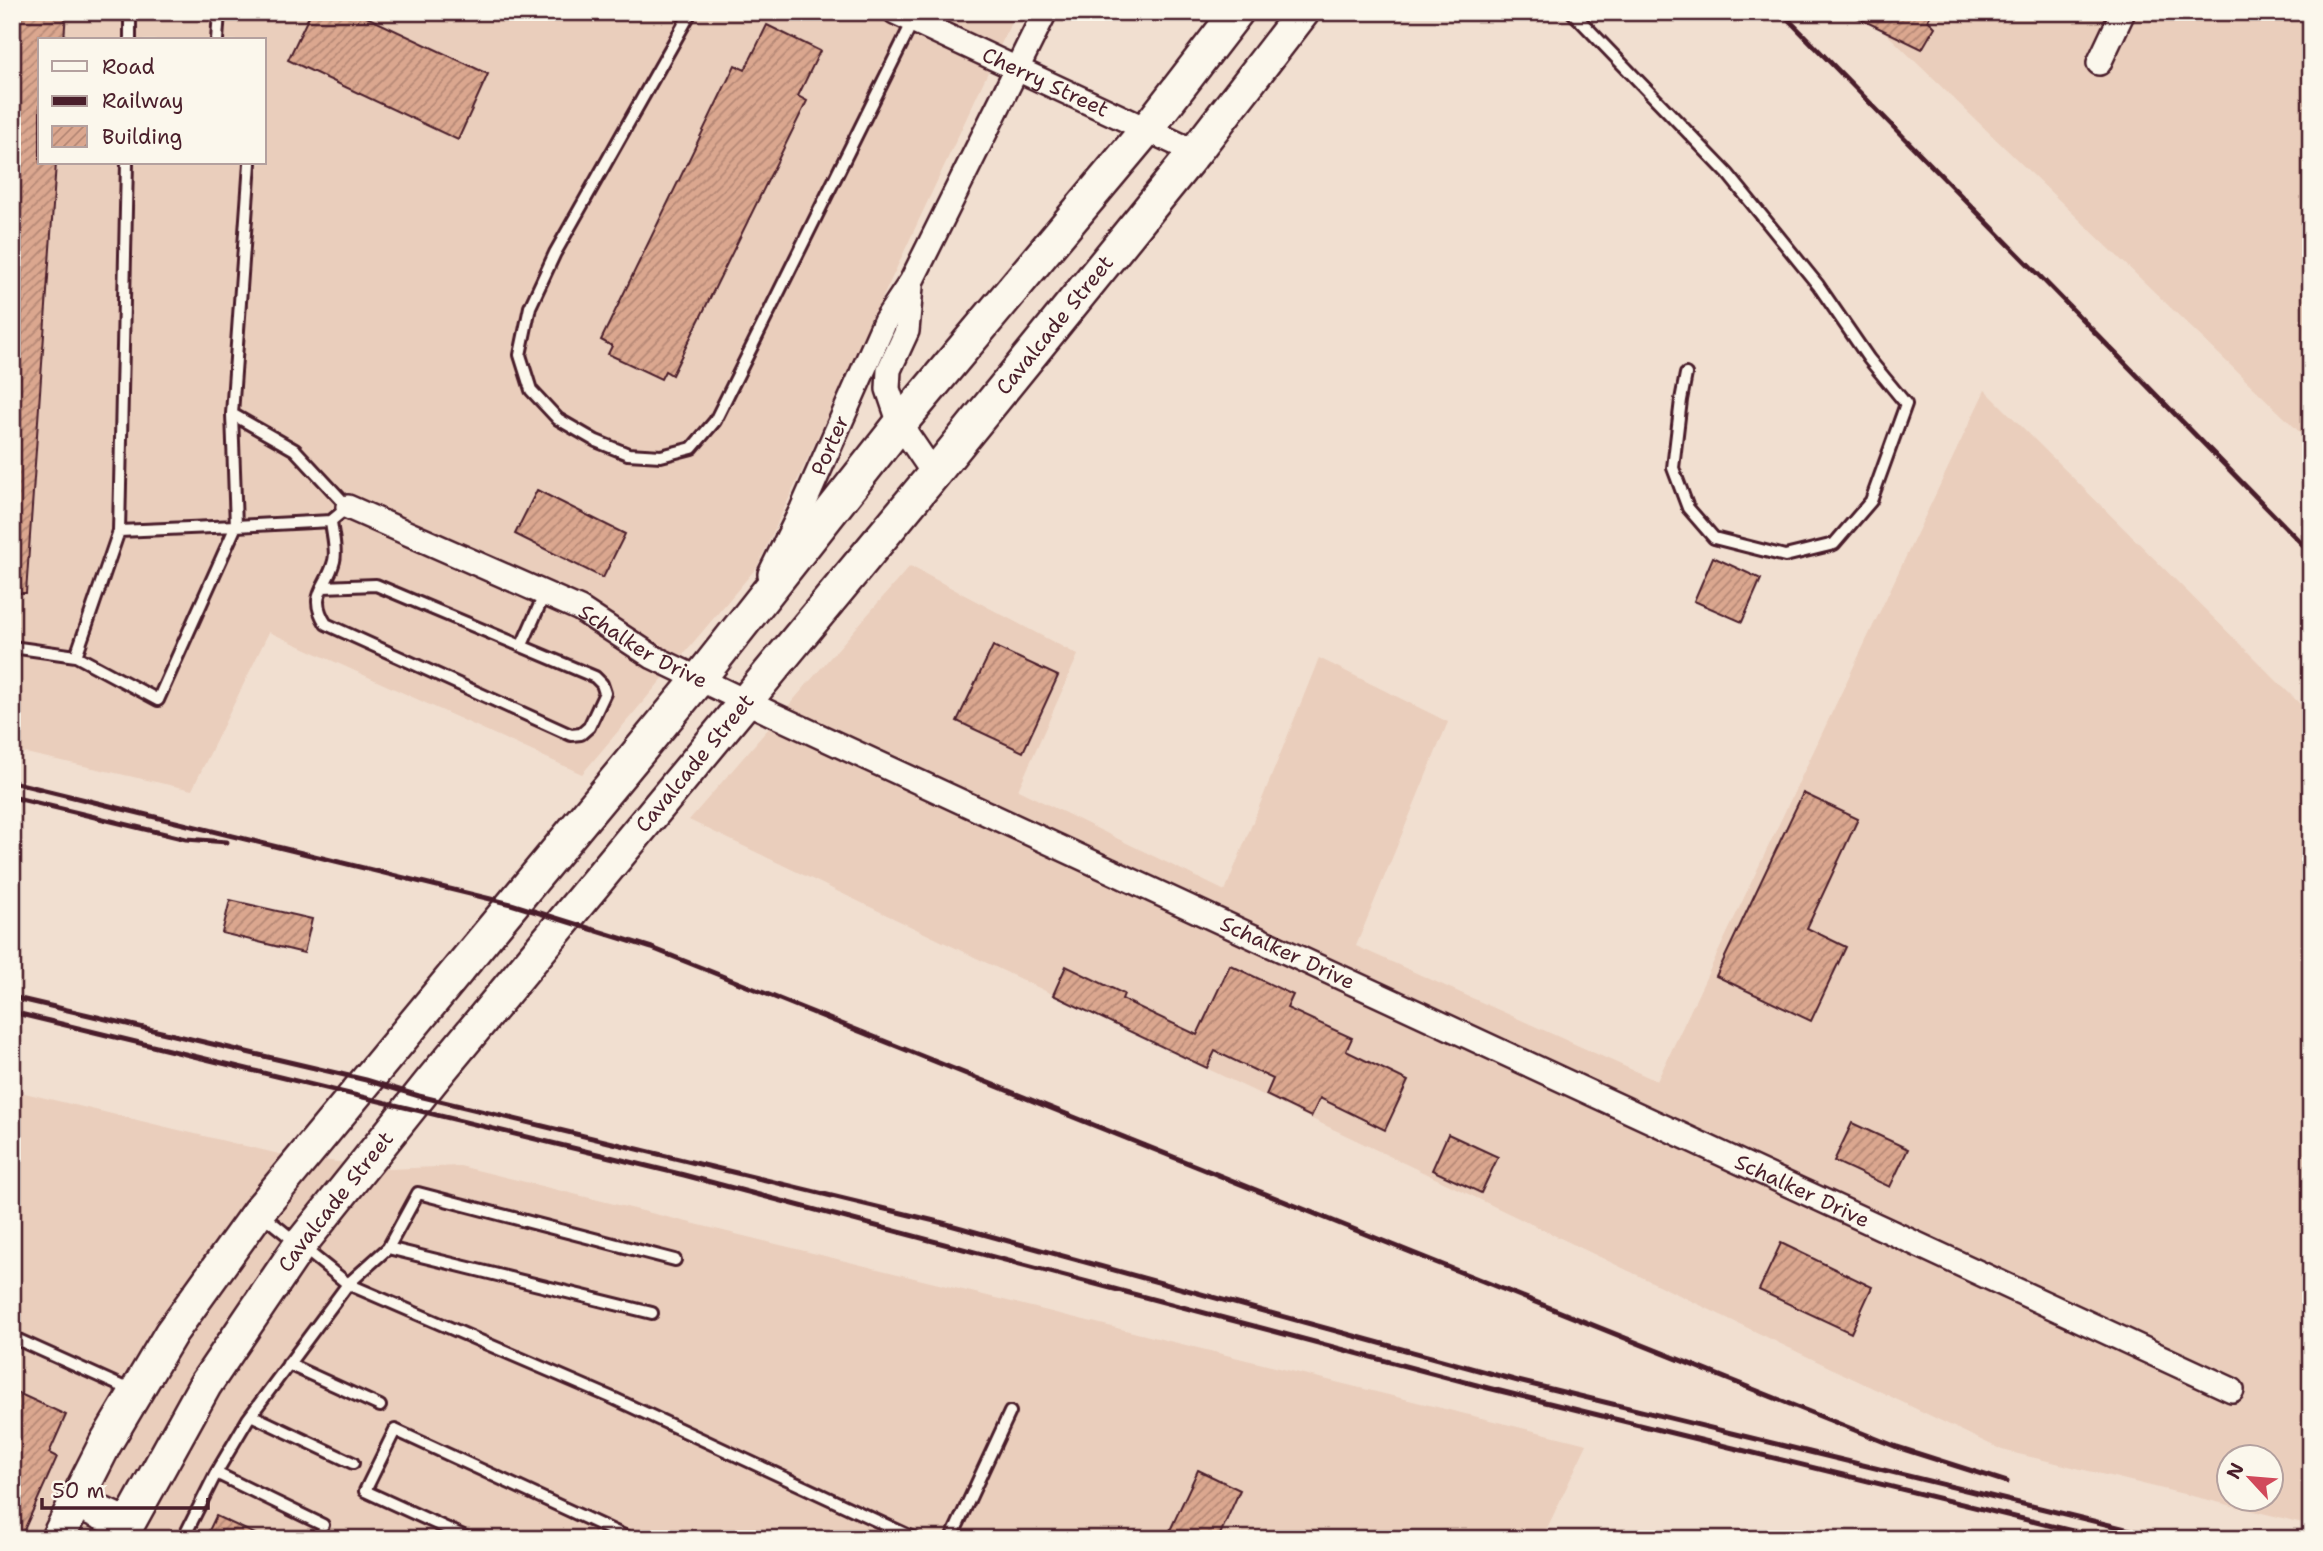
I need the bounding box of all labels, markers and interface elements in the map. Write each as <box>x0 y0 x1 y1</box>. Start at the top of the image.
legend <box>38 38 266 164</box>
street label: Cherry Street <box>978 41 1113 124</box>
text: Road <box>102 53 155 81</box>
text: Railway <box>102 87 184 115</box>
text: Building <box>102 123 182 151</box>
street label: Cavalcade Street <box>990 249 1120 401</box>
street label: Porter <box>805 411 856 480</box>
street label: Schalker Drive <box>573 598 712 695</box>
street label: Cavalcade Street <box>629 688 760 838</box>
street label: Schalker Drive <box>1216 910 1359 996</box>
street label: Cavalcade Street <box>272 1125 400 1278</box>
street label: Schalker Drive <box>1730 1148 1874 1234</box>
north arrow <box>2214 1442 2284 1512</box>
text: N <box>2221 1459 2250 1483</box>
scale bar <box>42 1467 208 1511</box>
text: 50 m <box>52 1477 105 1505</box>

